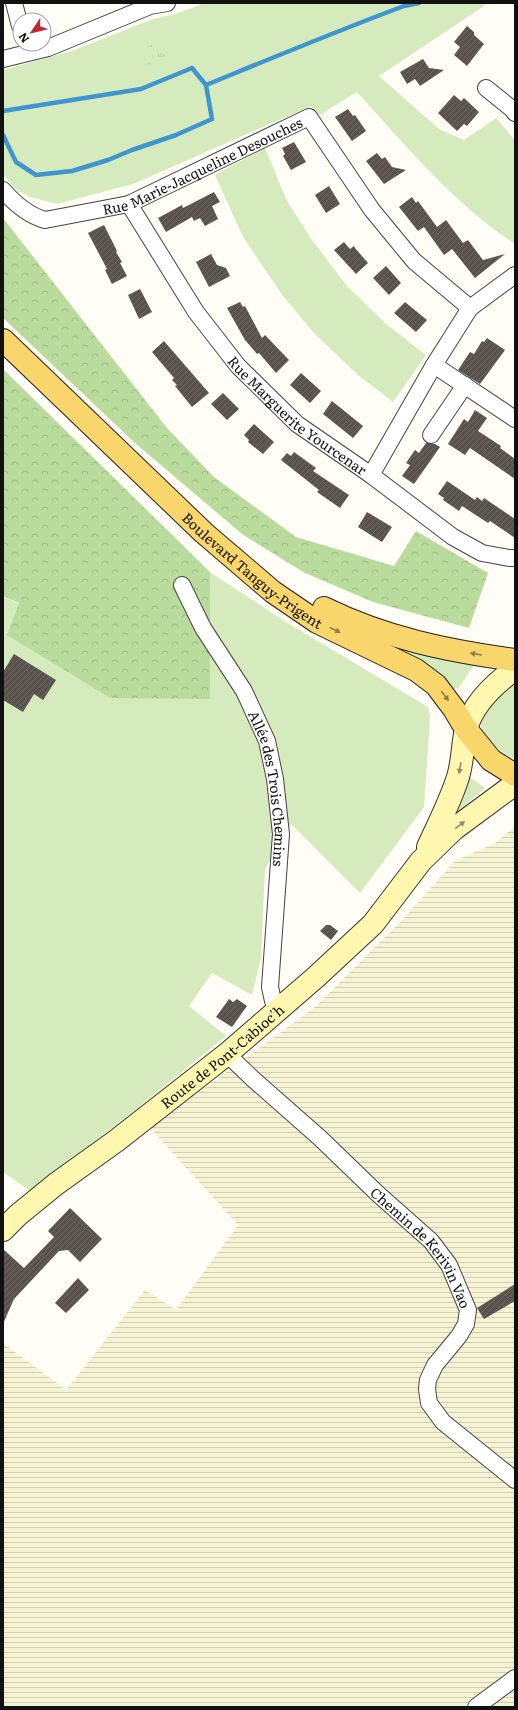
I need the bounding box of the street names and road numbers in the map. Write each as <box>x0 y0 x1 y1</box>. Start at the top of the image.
street label: Rue Marie-Jacqueline Desouches <box>101 112 306 219</box>
street label: Rue Marguerite Yourcenar <box>224 351 371 480</box>
street label: Boulevard Tanguy-Prigent <box>178 508 326 633</box>
street label: Allée des Trois Chemins <box>244 707 291 867</box>
street label: Route de Pont-Cabioc'h <box>156 999 288 1113</box>
street label: Chemin de Kerivin Vao <box>366 1182 476 1311</box>

